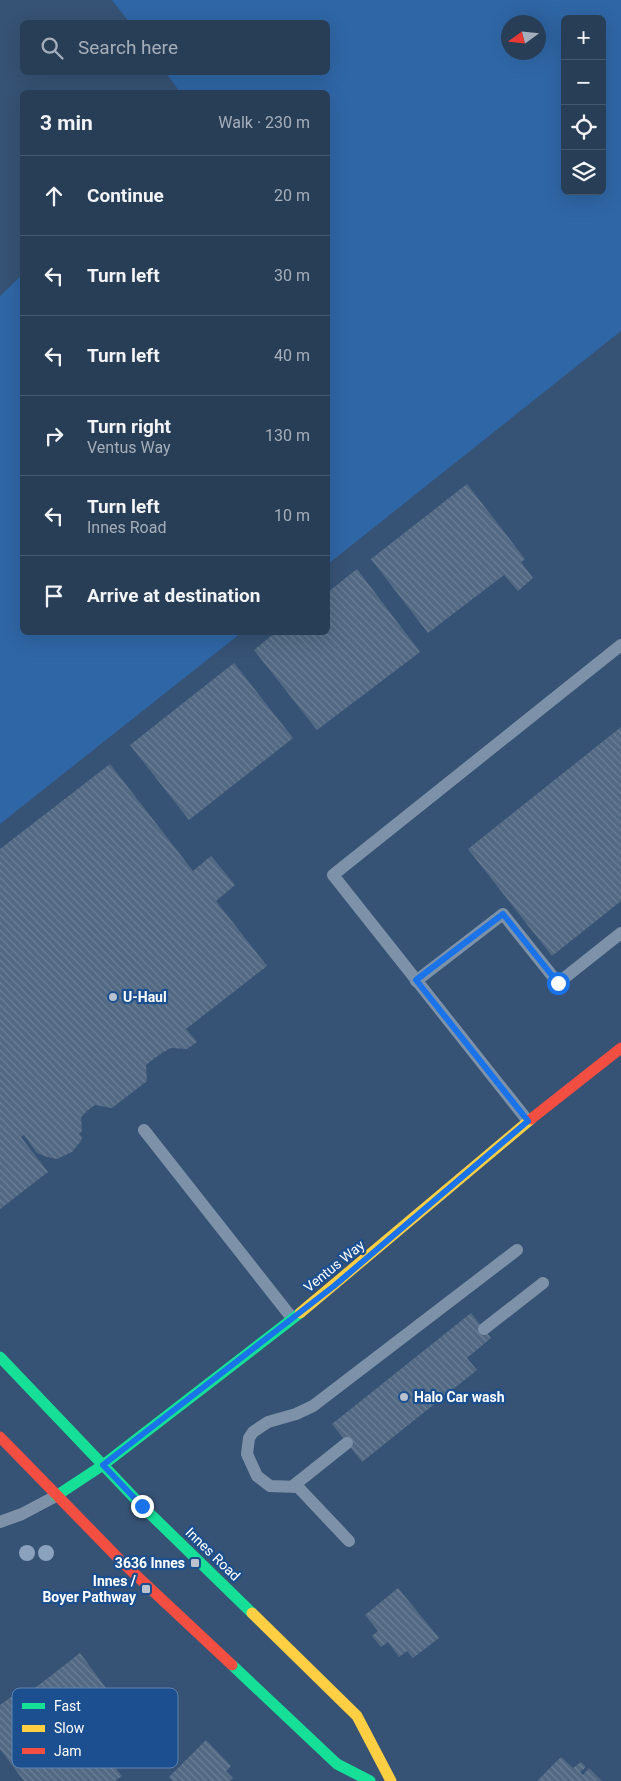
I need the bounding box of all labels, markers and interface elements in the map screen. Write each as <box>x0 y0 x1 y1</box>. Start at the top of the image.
north arrow <box>501 15 546 60</box>
map controls <box>561 15 606 195</box>
button: + <box>561 15 606 60</box>
search box <box>20 20 330 75</box>
icon: search <box>38 34 66 62</box>
text: Search here <box>78 36 178 59</box>
button: − <box>561 60 606 105</box>
button: locate <box>561 105 606 150</box>
text: 3 min <box>40 111 93 135</box>
text: Walk · 230 m <box>218 113 310 132</box>
button: layers <box>561 150 606 195</box>
icon: ahead <box>40 182 68 210</box>
text: Continue <box>87 184 164 207</box>
text: 20 m <box>274 186 310 205</box>
icon: left <box>40 262 68 290</box>
text: Turn left <box>87 264 160 287</box>
text: 30 m <box>274 266 310 285</box>
icon: left <box>40 342 68 370</box>
text: Turn left <box>87 344 160 367</box>
text: 40 m <box>274 346 310 365</box>
text: Turn right <box>87 415 171 438</box>
icon: right <box>40 422 68 450</box>
text: 130 m <box>265 426 310 445</box>
text: Ventus Way <box>87 438 171 457</box>
text: Turn left <box>87 495 160 518</box>
icon: left <box>40 502 68 530</box>
text: 10 m <box>274 506 310 525</box>
text: Innes Road <box>87 518 166 537</box>
icon: arrive <box>40 582 68 610</box>
text: Arrive at destination <box>87 584 260 607</box>
route start <box>547 972 570 995</box>
place label: U-Haul <box>123 989 167 1005</box>
marker: U-Haul <box>107 991 119 1003</box>
street label: Ventus Way <box>301 1237 368 1295</box>
place label: Halo Car wash <box>414 1389 505 1405</box>
marker: Halo Car wash <box>398 1391 410 1403</box>
route end <box>131 1495 154 1518</box>
street label: Innes Road <box>182 1524 244 1584</box>
place label: 3636 Innes <box>115 1555 185 1571</box>
marker: 3636 Innes <box>189 1557 201 1569</box>
place label: Innes / Boyer Pathway <box>42 1573 137 1605</box>
marker: Innes / Boyer Pathway <box>140 1583 152 1595</box>
legend <box>12 1688 178 1768</box>
text: Fast <box>54 1698 81 1714</box>
text: Slow <box>54 1720 85 1736</box>
text: Jam <box>54 1743 82 1759</box>

